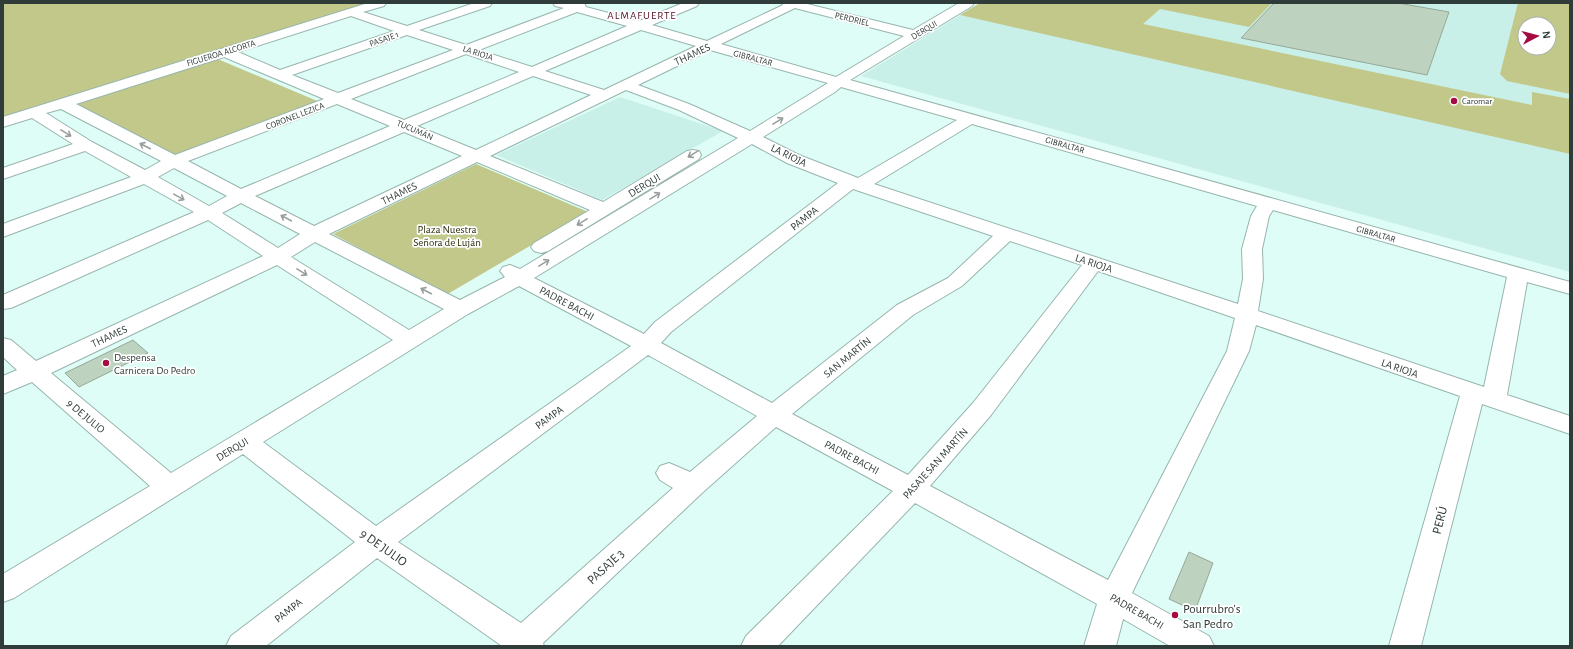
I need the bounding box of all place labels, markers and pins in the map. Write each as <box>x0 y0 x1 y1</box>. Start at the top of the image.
marker: Caromar <box>1449 96 1459 106</box>
place label: Caromar <box>1462 97 1492 106</box>
place label: Despensa Carnicera Do Pedro <box>114 352 196 376</box>
marker: Despensa Carnicera Do Pedro <box>101 358 111 368</box>
place label: Pourrubro's San Pedro <box>1183 603 1241 631</box>
marker: Pourrubro's San Pedro <box>1170 610 1180 620</box>

